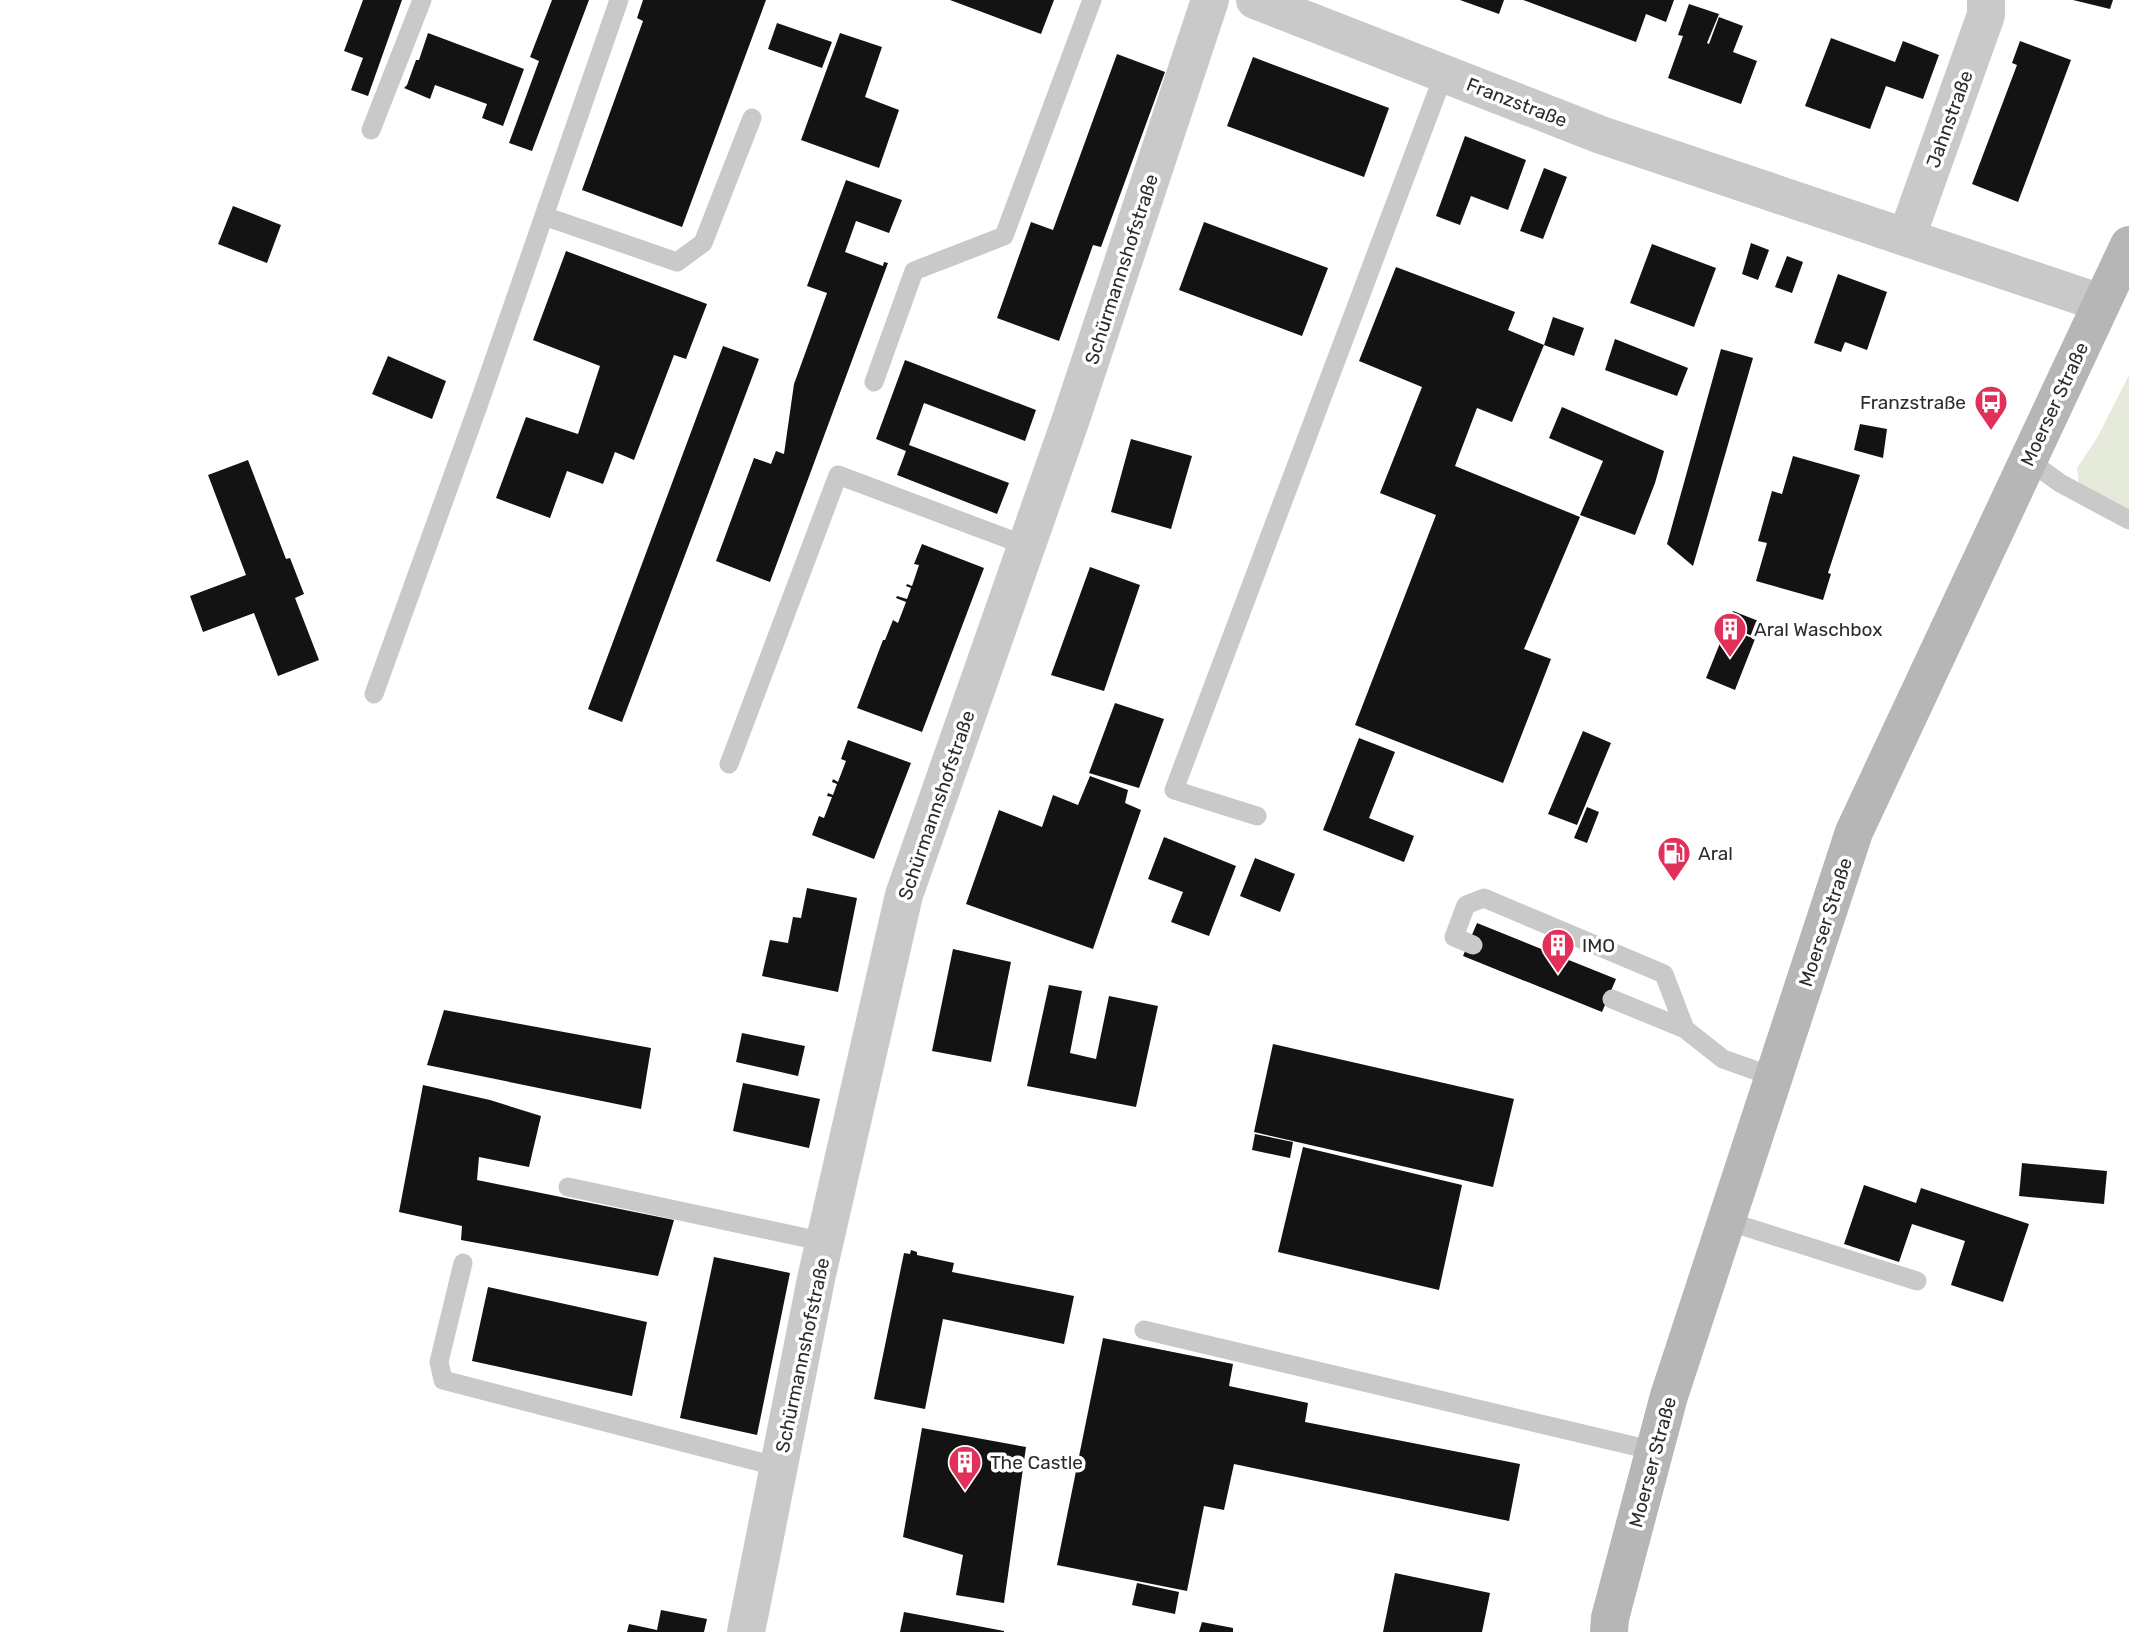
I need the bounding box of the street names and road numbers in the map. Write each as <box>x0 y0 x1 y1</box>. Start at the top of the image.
street label: Jahnstraße <box>1921 67 1978 171</box>
street label: Franzstraße <box>1463 73 1570 132</box>
street label: Schürmannshofstraße <box>1080 171 1163 367</box>
street label: Moerser Straße <box>2016 339 2093 470</box>
street label: Schürmannshofstraße <box>893 707 980 903</box>
street label: Moerser Straße <box>1794 855 1857 990</box>
street label: Schürmannshofstraße <box>771 1255 834 1455</box>
street label: Moerser Straße <box>1624 1394 1681 1530</box>

